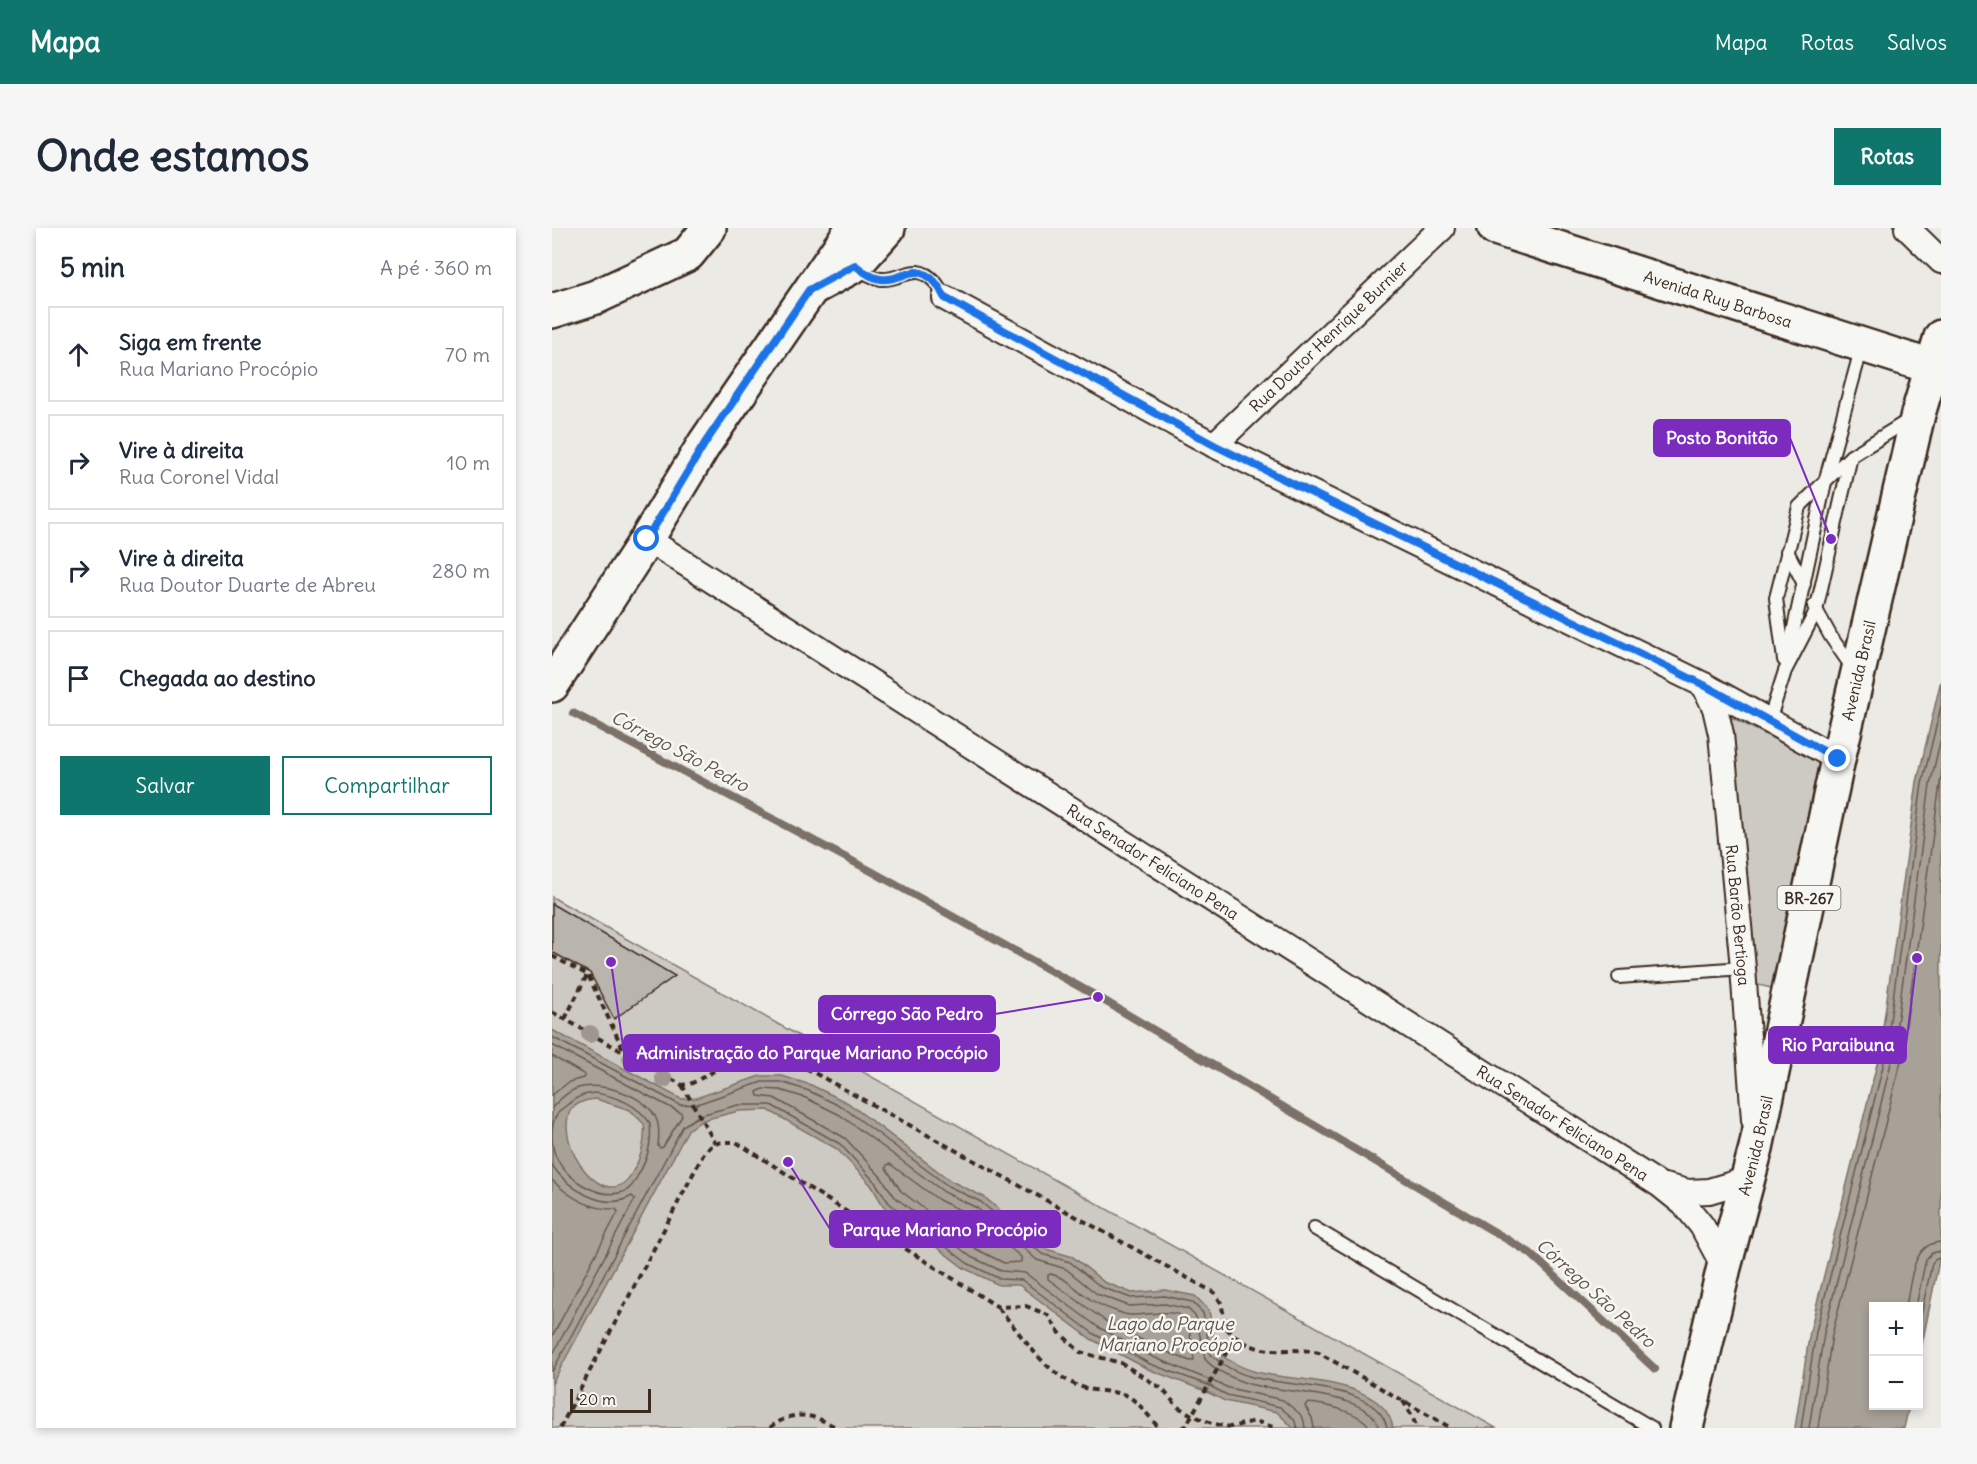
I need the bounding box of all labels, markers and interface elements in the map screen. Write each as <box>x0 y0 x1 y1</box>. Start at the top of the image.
text: Mapa <box>30 24 100 60</box>
text: Mapa <box>1715 29 1768 56</box>
text: Rotas <box>1801 29 1854 56</box>
text: Salvos <box>1887 29 1947 56</box>
button: Rotas <box>1834 128 1941 185</box>
text: Onde estamos <box>36 130 309 182</box>
text: 5 min <box>60 251 125 284</box>
text: A pé · 360 m <box>380 255 492 280</box>
street label: Rua Doutor Henrique Burnier <box>1245 256 1412 416</box>
street label: Avenida Ruy Barbosa <box>1641 266 1795 332</box>
text: Siga em frente <box>119 328 262 356</box>
icon: ahead <box>62 338 95 371</box>
text: 70 m <box>445 342 490 367</box>
text: Rua Mariano Procópio <box>119 356 318 381</box>
callout: Posto Bonitão <box>1654 420 1790 456</box>
text: Posto Bonitão <box>1666 426 1778 449</box>
text: Vire à direita <box>119 436 244 464</box>
icon: right <box>62 446 95 479</box>
text: 10 m <box>447 450 490 475</box>
text: Rua Coronel Vidal <box>119 464 279 489</box>
route start <box>633 525 659 551</box>
text: Vire à direita <box>119 544 244 572</box>
icon: right <box>62 554 95 587</box>
text: 280 m <box>432 558 490 583</box>
text: Rua Doutor Duarte de Abreu <box>119 572 376 597</box>
street label: Avenida Brasil <box>1837 618 1880 723</box>
icon: arrive <box>62 662 95 695</box>
text: Chegada ao destino <box>119 664 316 692</box>
water label: Córrego São Pedro <box>607 705 753 797</box>
route end <box>1824 745 1850 771</box>
button: Salvar <box>60 756 270 815</box>
button: Compartilhar <box>282 756 492 815</box>
street label: Rua Senador Feliciano Pena <box>1063 799 1243 924</box>
street label: Rua Barão Bertioga <box>1721 843 1754 986</box>
road number: BR-267 <box>1778 886 1840 910</box>
callout: Córrego São Pedro <box>819 996 995 1032</box>
text: Córrego São Pedro <box>831 1002 983 1025</box>
callout: Rio Paraibuna <box>1769 1027 1906 1063</box>
text: Rio Paraibuna <box>1781 1033 1895 1056</box>
callout: Administração do Parque Mariano Procópio <box>624 1035 999 1071</box>
text: Administração do Parque Mariano Procópio <box>636 1041 988 1064</box>
street label: Rua Senador Feliciano Pena <box>1473 1061 1652 1185</box>
street label: Avenida Brasil <box>1734 1094 1777 1198</box>
callout: Parque Mariano Procópio <box>830 1211 1060 1247</box>
text: Parque Mariano Procópio <box>842 1218 1048 1241</box>
water label: Córrego São Pedro <box>1532 1233 1661 1353</box>
map controls <box>1869 1302 1923 1410</box>
button: + <box>1869 1302 1923 1356</box>
water label: Lago do Parque Mariano Procópio <box>1099 1312 1242 1356</box>
button: − <box>1869 1356 1923 1410</box>
scale bar <box>570 1386 651 1414</box>
text: 20 m <box>579 1389 616 1409</box>

